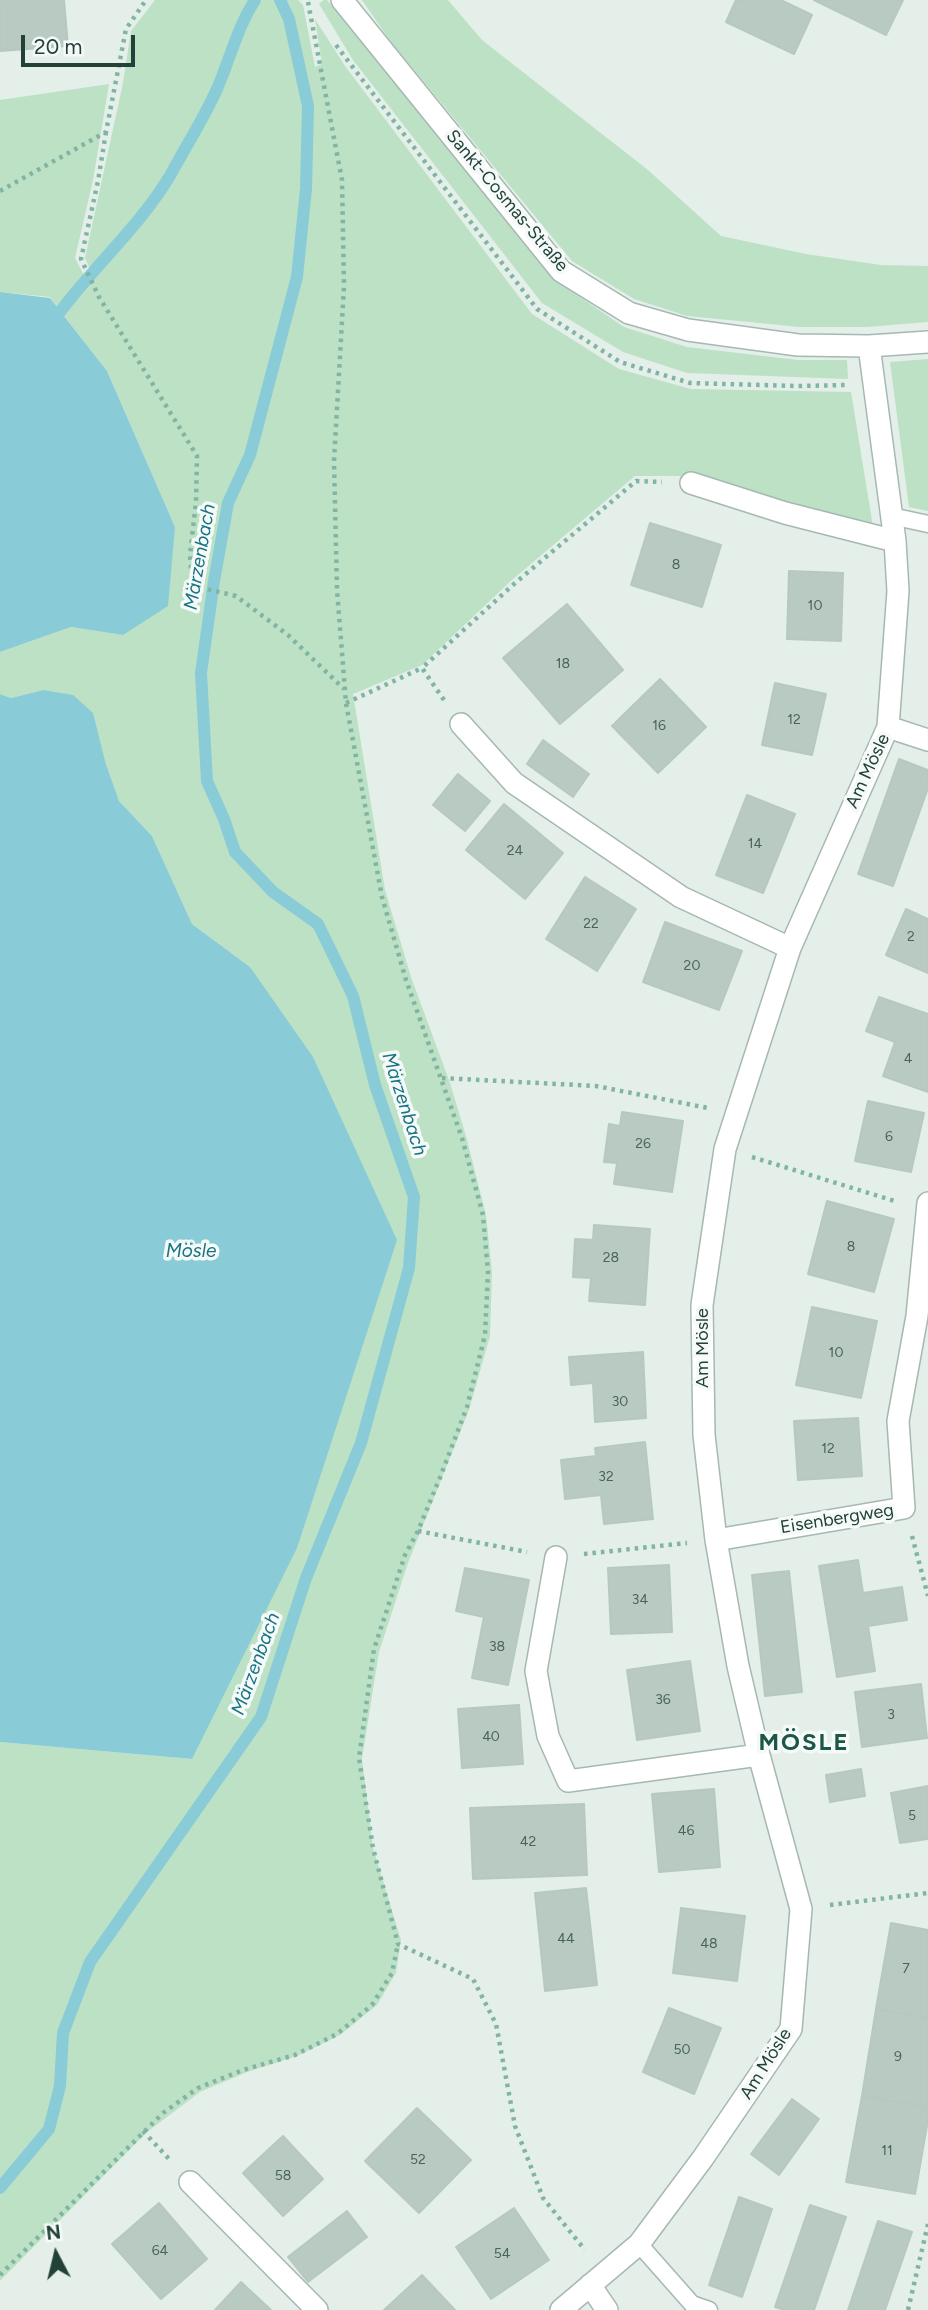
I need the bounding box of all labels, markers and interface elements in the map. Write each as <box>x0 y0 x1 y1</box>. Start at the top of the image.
scale bar <box>24 21 138 65</box>
text: 20 m <box>34 34 82 59</box>
street label: Sankt-Cosmas-Straße <box>441 126 573 276</box>
water label: Märzenbach <box>179 502 221 612</box>
house number: 8 <box>672 557 680 573</box>
house number: 10 <box>808 598 822 614</box>
house number: 18 <box>556 656 570 672</box>
house number: 12 <box>787 712 801 728</box>
house number: 16 <box>652 718 666 734</box>
street label: Am Mösle <box>841 730 895 812</box>
house number: 14 <box>748 836 762 852</box>
house number: 24 <box>507 843 523 859</box>
house number: 22 <box>583 916 599 932</box>
house number: 2 <box>907 929 915 945</box>
house number: 20 <box>684 958 700 974</box>
water label: Märzenbach <box>377 1049 431 1159</box>
house number: 4 <box>904 1051 912 1067</box>
house number: 6 <box>885 1129 893 1145</box>
house number: 26 <box>635 1136 651 1152</box>
house number: 8 <box>847 1239 855 1255</box>
water label: Mösle <box>166 1240 216 1262</box>
house number: 28 <box>603 1250 619 1266</box>
street label: Am Mösle <box>692 1308 714 1388</box>
house number: 10 <box>829 1345 843 1361</box>
house number: 30 <box>612 1394 628 1410</box>
house number: 12 <box>821 1441 835 1457</box>
house number: 32 <box>598 1469 614 1485</box>
street label: Eisenbergweg <box>779 1499 895 1539</box>
house number: 34 <box>632 1592 648 1608</box>
water label: Märzenbach <box>227 1610 285 1718</box>
house number: 38 <box>489 1639 505 1655</box>
house number: 36 <box>655 1692 671 1708</box>
house number: 3 <box>887 1707 895 1723</box>
house number: 40 <box>482 1729 500 1745</box>
district label: MÖSLE <box>759 1729 849 1757</box>
house number: 5 <box>908 1808 916 1824</box>
house number: 46 <box>678 1823 694 1839</box>
house number: 42 <box>520 1834 536 1850</box>
house number: 44 <box>557 1931 575 1947</box>
house number: 48 <box>700 1936 718 1952</box>
house number: 7 <box>902 1961 910 1977</box>
street label: Am Mösle <box>736 2024 796 2104</box>
house number: 50 <box>673 2042 691 2058</box>
house number: 9 <box>894 2049 902 2065</box>
house number: 11 <box>881 2143 893 2159</box>
house number: 52 <box>410 2152 426 2168</box>
house number: 58 <box>275 2168 291 2184</box>
north arrow <box>21 2219 91 2289</box>
text: N <box>45 2220 62 2245</box>
house number: 64 <box>152 2243 168 2259</box>
house number: 54 <box>494 2246 510 2262</box>

